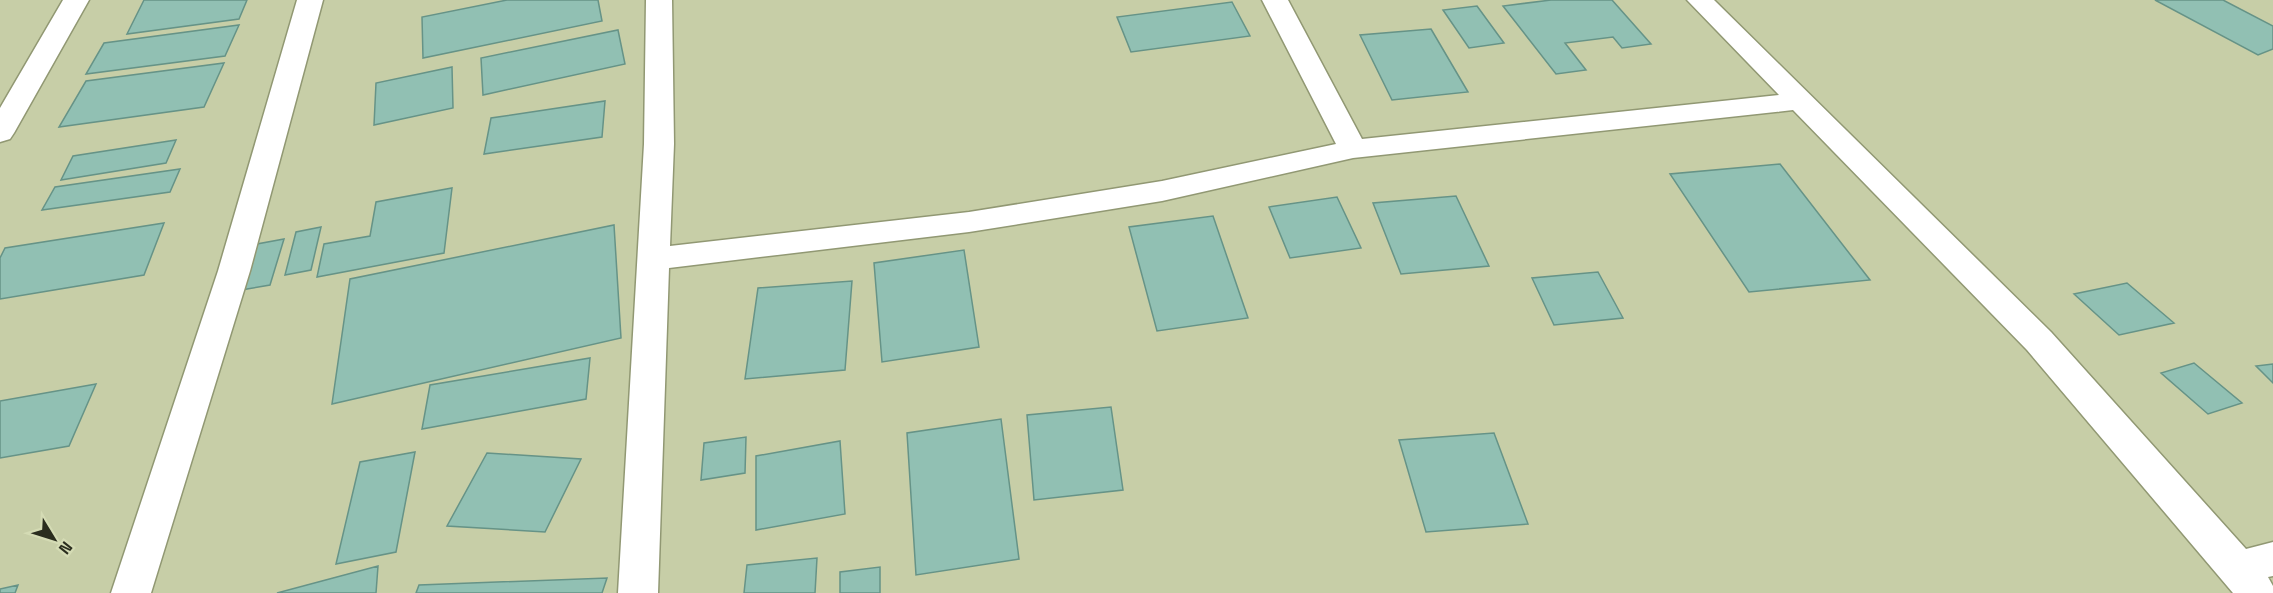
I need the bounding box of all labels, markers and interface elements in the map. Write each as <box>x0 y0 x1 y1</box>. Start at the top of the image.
north arrow <box>24 509 84 569</box>
text: N <box>54 537 77 559</box>

